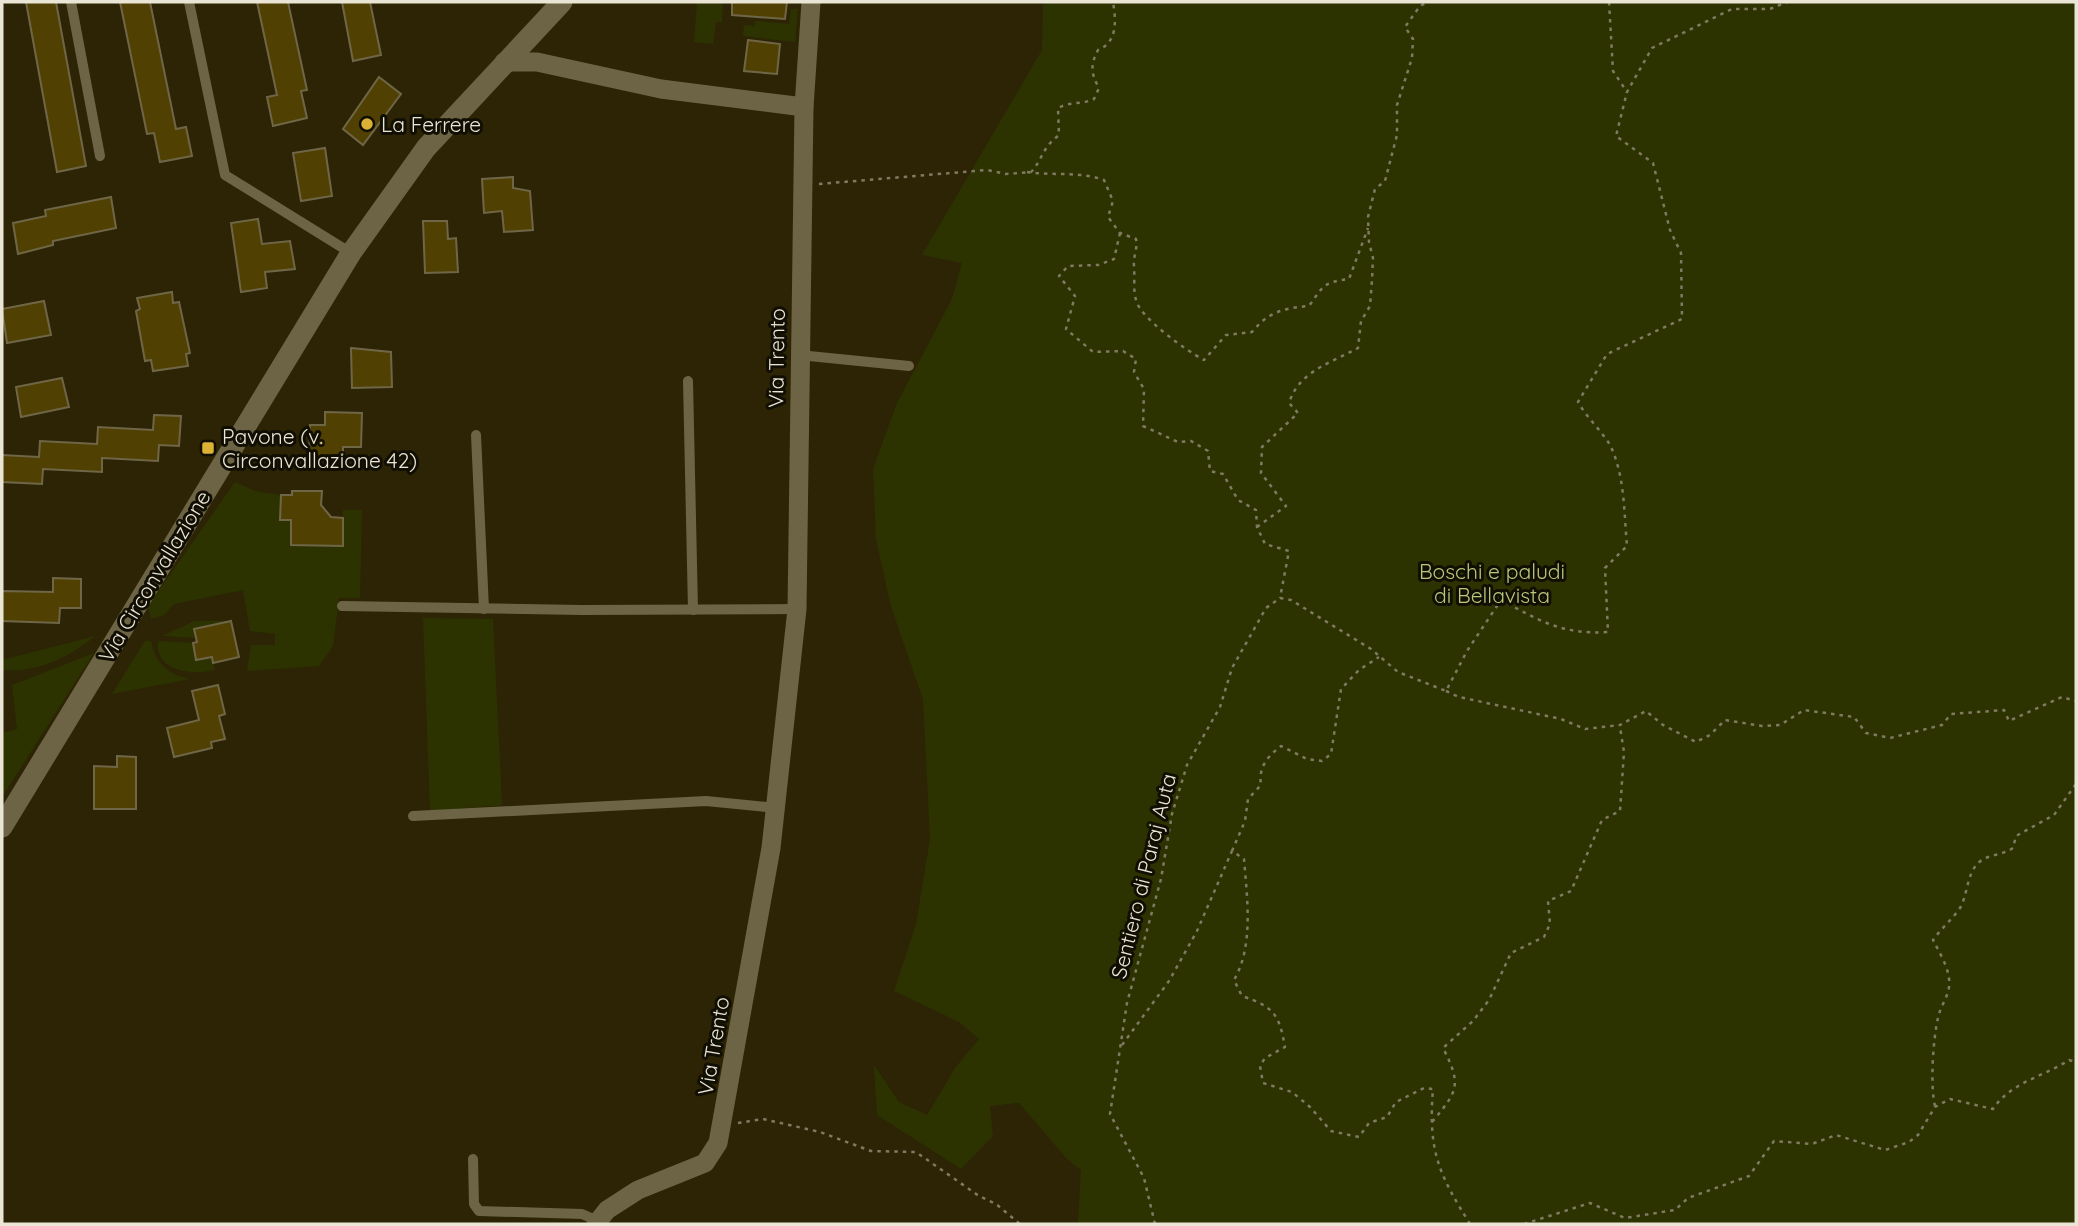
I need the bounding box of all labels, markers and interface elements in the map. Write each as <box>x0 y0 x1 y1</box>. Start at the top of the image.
place label: La Ferrere <box>381 111 481 137</box>
marker: La Ferrere <box>359 116 375 132</box>
street label: Via Trento <box>762 308 790 408</box>
place label: Pavone (v. Circonvallazione 42) <box>222 423 417 473</box>
marker: Pavone (v. Circonvallazione 42) <box>200 440 216 456</box>
street label: Via Circonvallazione <box>92 485 216 667</box>
park label: Boschi e paludi di Bellavista <box>1419 558 1565 608</box>
street label: Sentiero di Paraj Auta <box>1105 771 1181 981</box>
street label: Via Trento <box>692 995 734 1097</box>

